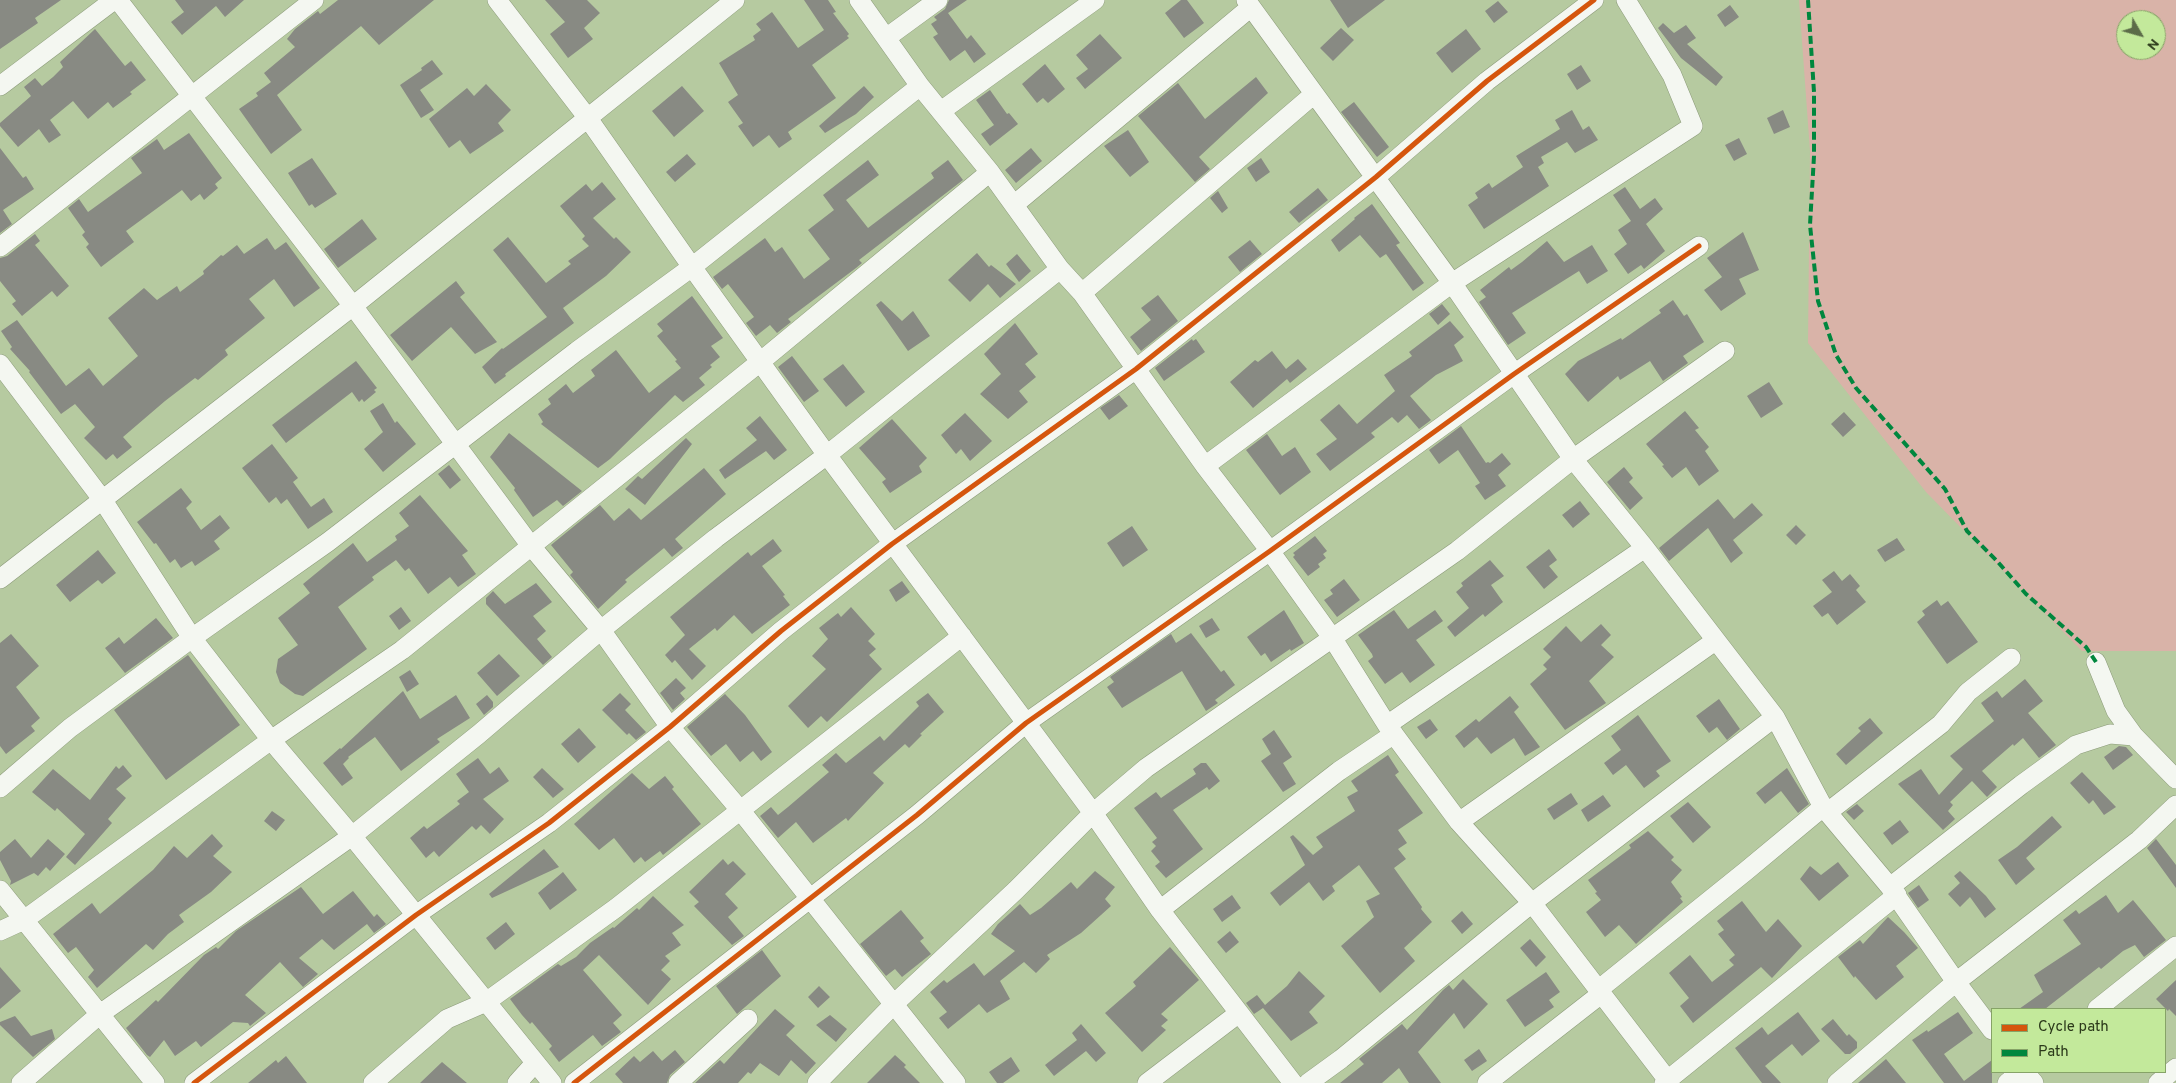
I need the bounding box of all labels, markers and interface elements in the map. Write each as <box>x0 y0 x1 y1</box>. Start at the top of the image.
north arrow <box>2116 10 2166 60</box>
text: N <box>2143 35 2162 53</box>
legend <box>1991 1008 2166 1073</box>
text: Cycle path <box>2038 1018 2109 1037</box>
text: Path <box>2038 1043 2069 1062</box>

